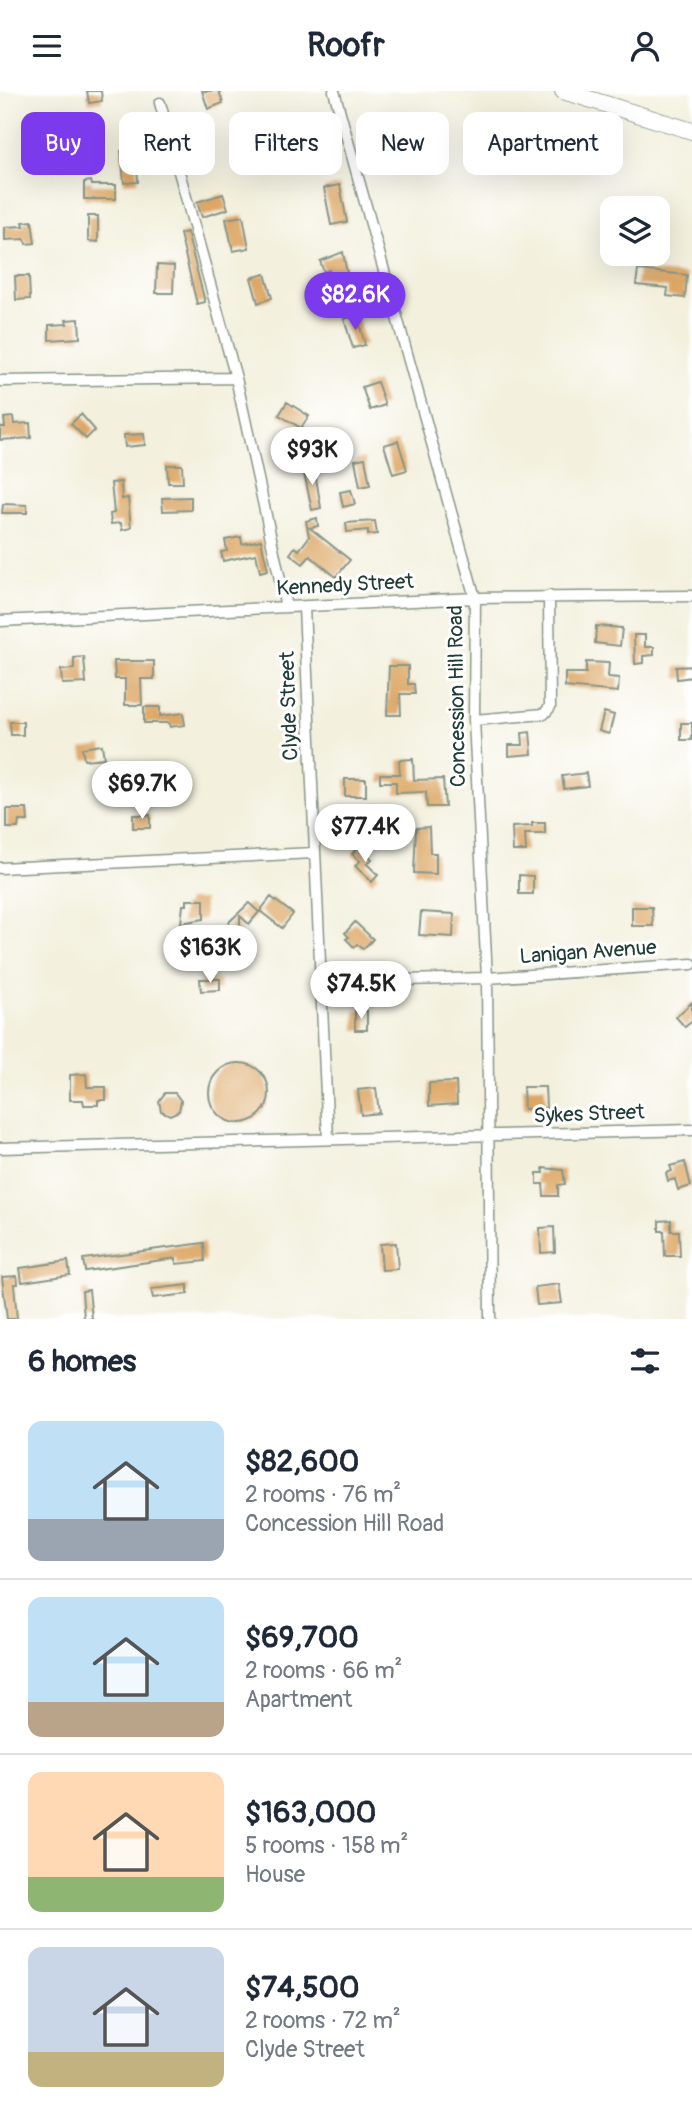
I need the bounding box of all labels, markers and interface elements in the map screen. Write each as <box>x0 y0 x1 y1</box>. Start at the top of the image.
text: Roofr <box>307 26 385 66</box>
icon: menu <box>28 27 66 65</box>
icon: person <box>626 27 664 65</box>
chip: Buy <box>21 112 105 175</box>
chip: Rent <box>119 112 215 175</box>
chip: Filters <box>229 112 342 175</box>
chip: New <box>356 112 449 175</box>
chip: Apartment <box>463 112 623 175</box>
map controls <box>600 196 670 266</box>
button: layers <box>600 196 670 266</box>
pin: $82.6K <box>298 273 412 332</box>
text: $82.6K <box>320 280 390 309</box>
pin: $93K <box>271 427 353 487</box>
text: $93K <box>286 435 338 464</box>
street label: Kennedy Street <box>276 568 415 602</box>
street label: Concession Hill Road <box>442 605 472 787</box>
street label: Clyde Street <box>274 650 304 761</box>
pin: $69.7K <box>85 761 199 821</box>
text: $69.7K <box>108 769 176 798</box>
pin: $77.4K <box>308 805 422 864</box>
text: $77.4K <box>330 812 400 841</box>
pin: $163K <box>161 925 259 985</box>
text: $163K <box>179 933 241 962</box>
street label: Lanigan Avenue <box>519 934 658 970</box>
pin: $74.5K <box>304 961 418 1021</box>
text: $74.5K <box>326 969 396 998</box>
street label: Sykes Street <box>533 1099 646 1129</box>
icon: filters <box>626 1342 664 1380</box>
text: 6 homes <box>28 1343 136 1380</box>
text: $82,600 <box>245 1443 359 1480</box>
icon: home <box>84 1449 168 1533</box>
text: 2 rooms · 76 m² <box>245 1480 401 1509</box>
text: Concession Hill Road <box>245 1509 444 1538</box>
text: $69,700 <box>245 1619 359 1656</box>
icon: home <box>84 1625 168 1709</box>
text: 2 rooms · 66 m² <box>245 1656 402 1685</box>
text: Apartment <box>245 1685 352 1714</box>
text: $163,000 <box>245 1794 376 1831</box>
icon: home <box>84 1800 168 1884</box>
text: 5 rooms · 158 m² <box>245 1831 408 1860</box>
text: House <box>245 1860 305 1889</box>
text: $74,500 <box>245 1969 359 2006</box>
icon: home <box>84 1975 168 2059</box>
text: 2 rooms · 72 m² <box>245 2006 401 2035</box>
text: Clyde Street <box>245 2035 365 2064</box>

